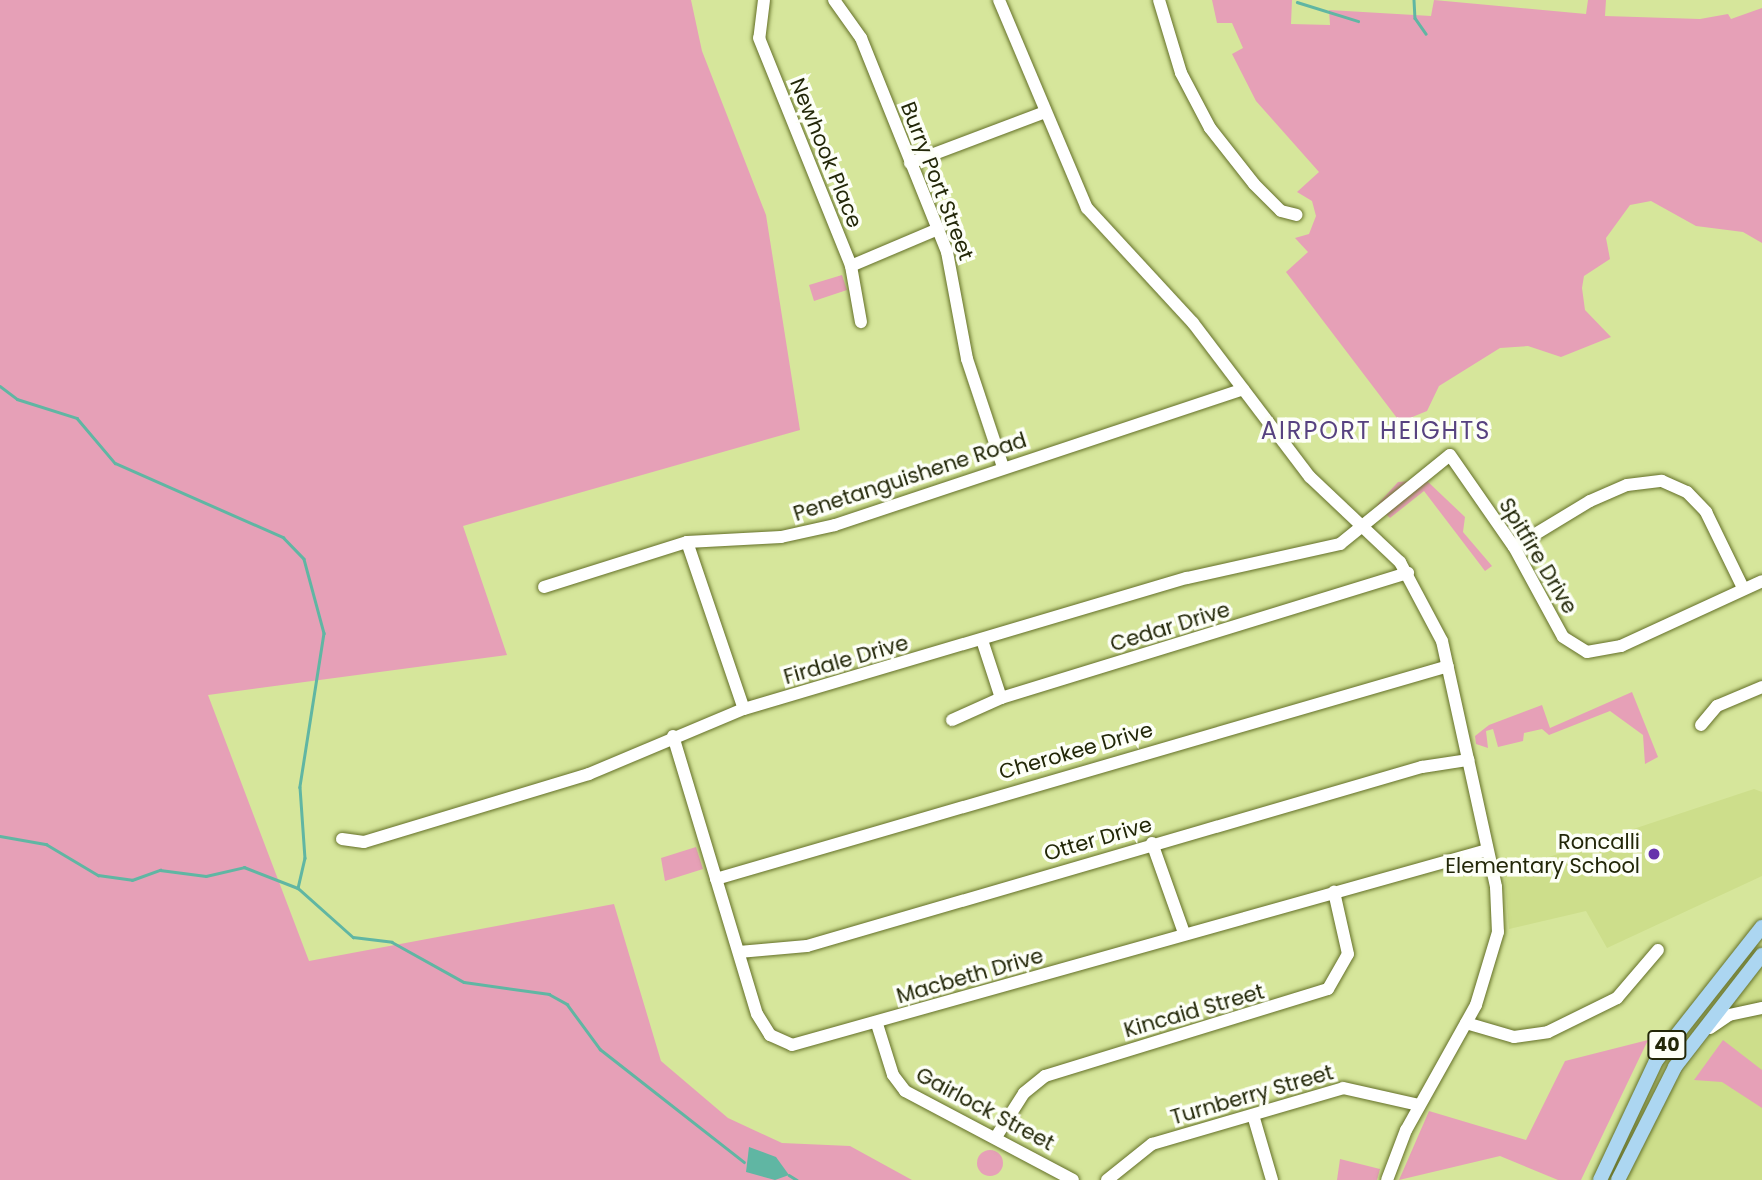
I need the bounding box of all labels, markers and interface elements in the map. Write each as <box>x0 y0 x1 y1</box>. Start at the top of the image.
street label: Newhook Place <box>785 75 867 231</box>
street label: Burry Port Street <box>895 98 979 264</box>
district label: AIRPORT HEIGHTS <box>1263 417 1489 445</box>
street label: Penetanguishene Road <box>790 427 1030 527</box>
street label: Spitfire Drive <box>1494 494 1582 618</box>
street label: Cedar Drive <box>1107 597 1233 657</box>
street label: Firdale Drive <box>781 630 911 690</box>
street label: Cherokee Drive <box>996 717 1156 785</box>
street label: Otter Drive <box>1041 812 1155 866</box>
place label: Roncalli Elementary School <box>1445 829 1640 879</box>
marker: Roncalli Elementary School <box>1646 846 1662 862</box>
street label: Macbeth Drive <box>894 943 1046 1009</box>
street label: Kincaid Street <box>1121 979 1267 1043</box>
road number: 40 <box>1646 1030 1688 1060</box>
street label: Turnberry Street <box>1168 1060 1336 1130</box>
street label: Gairlock Street <box>912 1062 1058 1156</box>

